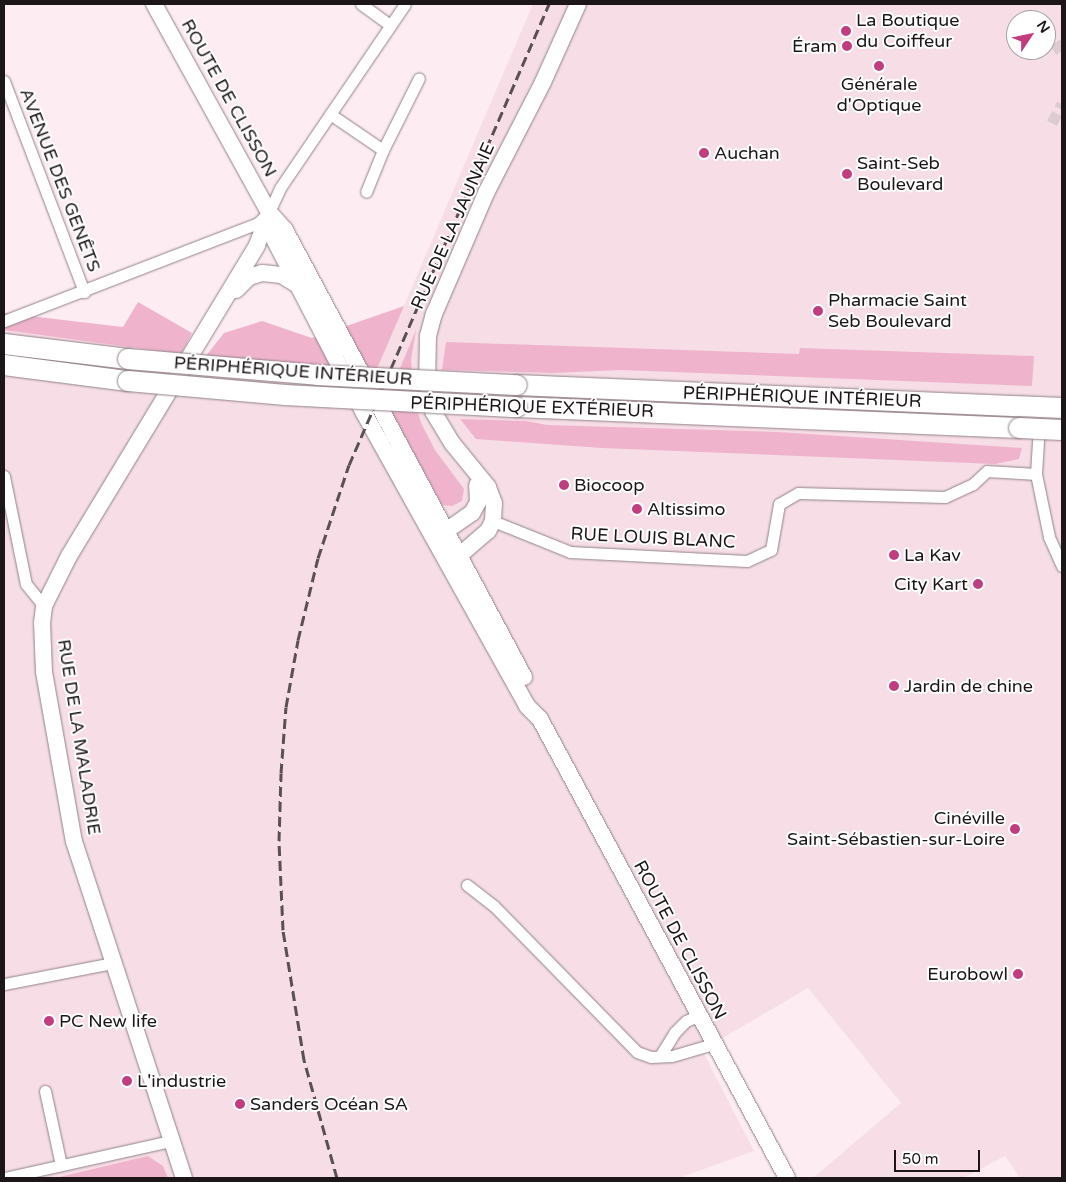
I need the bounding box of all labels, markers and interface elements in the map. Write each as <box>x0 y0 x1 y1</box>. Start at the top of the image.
place label: La Boutique du Coiffeur <box>856 10 959 52</box>
north arrow <box>1006 10 1056 60</box>
street label: ROUTE DE CLISSON <box>177 15 281 181</box>
text: N <box>1033 17 1053 36</box>
marker: La Boutique du Coiffeur <box>840 25 852 37</box>
place label: Éram <box>792 35 837 57</box>
marker: Éram <box>841 40 853 52</box>
marker: Générale d'Optique <box>873 60 885 72</box>
place label: Générale d'Optique <box>837 74 921 116</box>
street label: AVENUE DES GENÊTS <box>15 85 105 275</box>
street label: RUE DE LA JAUNAIE <box>407 139 499 313</box>
place label: Auchan <box>714 142 780 164</box>
marker: Auchan <box>698 147 710 159</box>
place label: Saint-Seb Boulevard <box>857 153 943 195</box>
marker: Saint-Seb Boulevard <box>841 168 853 180</box>
place label: Pharmacie Saint Seb Boulevard <box>828 290 967 332</box>
marker: Pharmacie Saint Seb Boulevard <box>812 305 824 317</box>
street label: PÉRIPHÉRIQUE INTÉRIEUR <box>173 352 413 390</box>
street label: PÉRIPHÉRIQUE INTÉRIEUR <box>682 382 922 412</box>
street label: PÉRIPHÉRIQUE EXTÉRIEUR <box>410 392 654 422</box>
place label: Biocoop <box>574 474 645 496</box>
marker: Biocoop <box>558 479 570 491</box>
place label: Altissimo <box>647 498 725 520</box>
marker: Altissimo <box>631 503 643 515</box>
street label: RUE LOUIS BLANC <box>570 523 736 553</box>
place label: La Kav <box>904 544 961 566</box>
marker: La Kav <box>888 549 900 561</box>
place label: City Kart <box>894 573 968 595</box>
marker: City Kart <box>972 578 984 590</box>
street label: RUE DE LA MALADRIE <box>53 638 105 836</box>
place label: Jardin de chine <box>904 675 1033 697</box>
marker: Jardin de chine <box>888 680 900 692</box>
place label: Cinéville Saint-Sébastien-sur-Loire <box>787 808 1005 851</box>
marker: Cinéville Saint-Sébastien-sur-Loire <box>1009 823 1021 835</box>
street label: ROUTE DE CLISSON <box>629 857 731 1023</box>
place label: Eurobowl <box>927 963 1008 985</box>
marker: Eurobowl <box>1012 968 1024 980</box>
place label: PC New life <box>59 1010 157 1032</box>
marker: PC New life <box>43 1015 55 1027</box>
place label: L'industrie <box>137 1070 226 1092</box>
marker: L'industrie <box>121 1075 133 1087</box>
place label: Sanders Océan SA <box>250 1093 408 1115</box>
marker: Sanders Océan SA <box>234 1098 246 1110</box>
scale bar <box>896 1140 982 1172</box>
text: 50 m <box>902 1150 939 1168</box>

